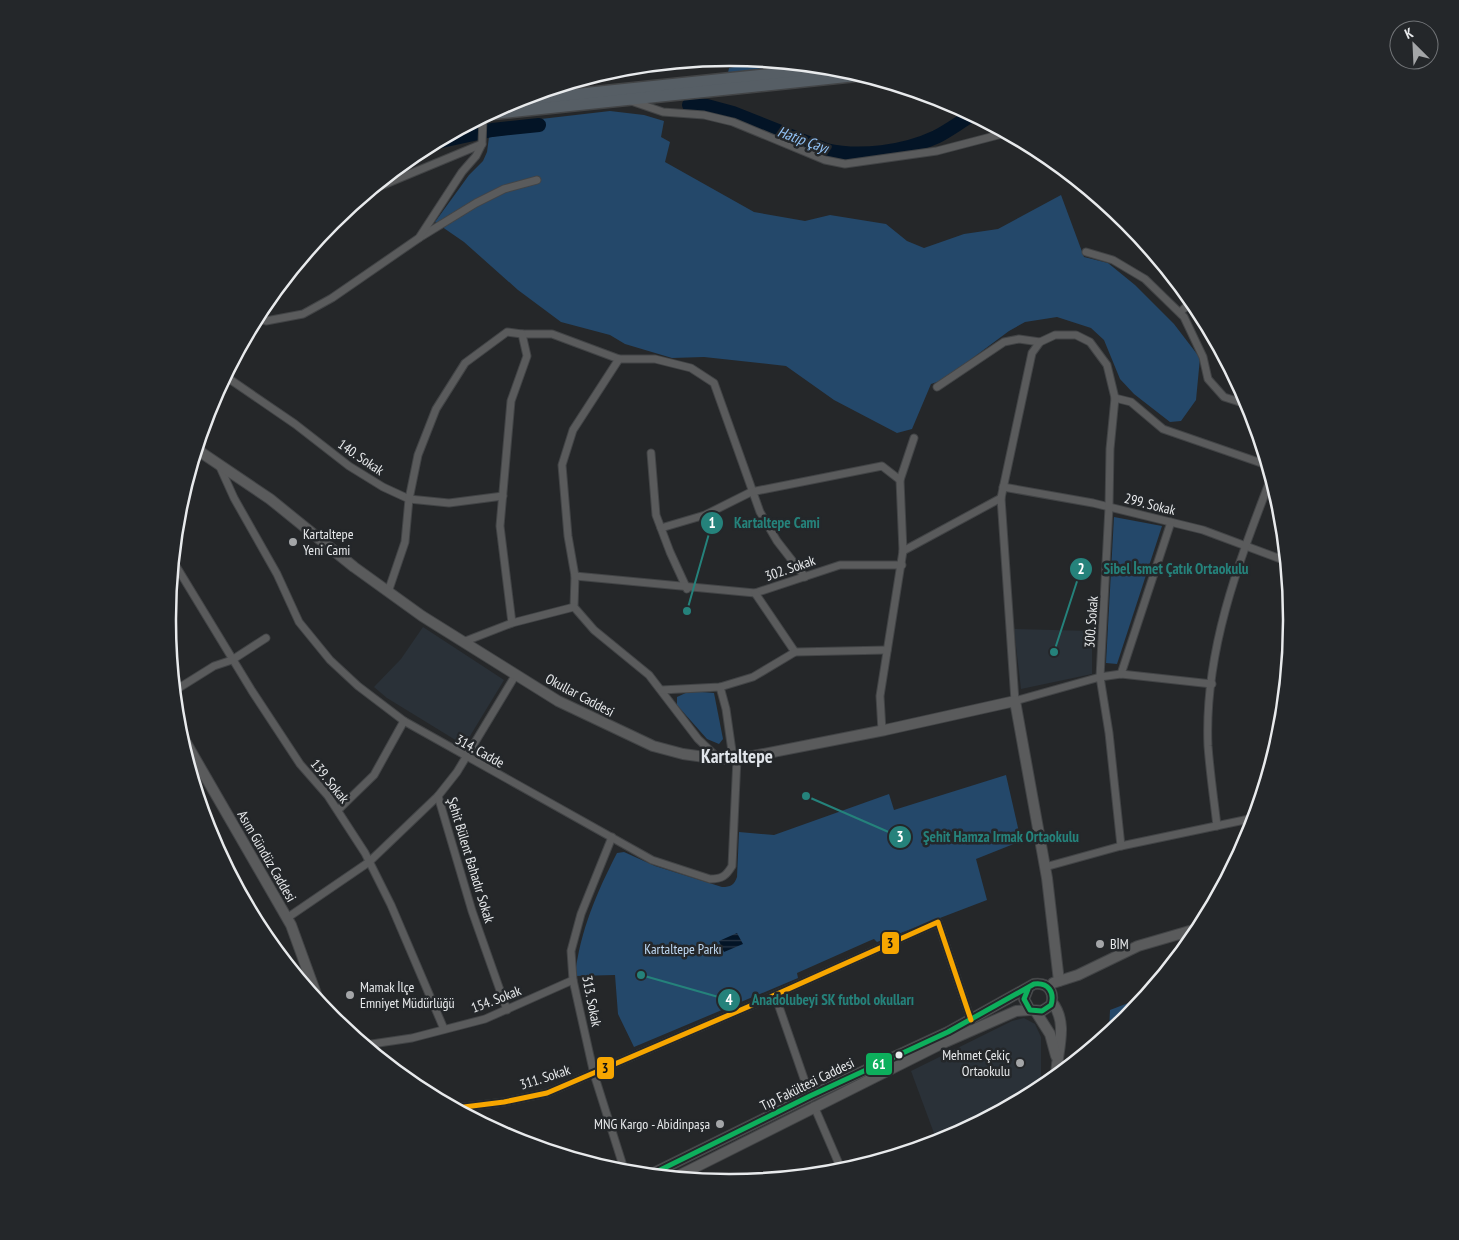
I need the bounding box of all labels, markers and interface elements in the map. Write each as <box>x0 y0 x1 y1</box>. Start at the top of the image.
north arrow <box>1389 20 1439 70</box>
text: K <box>1402 23 1416 43</box>
water label: Hatip Çayı <box>775 122 833 158</box>
street label: 140. Sokak <box>334 435 388 479</box>
street label: 299. Sokak <box>1123 489 1178 519</box>
callout: Kartaltepe Cami <box>699 508 830 538</box>
text: 1 <box>708 513 716 532</box>
text: Kartaltepe Cami <box>734 513 820 532</box>
place label: Kartaltepe Yeni Cami <box>303 525 354 559</box>
marker: Kartaltepe Yeni Cami <box>287 536 299 548</box>
street label: 302. Sokak <box>763 551 818 585</box>
callout: Sibel İsmet Çatık Ortaokulu <box>1068 554 1259 584</box>
text: 2 <box>1077 559 1085 578</box>
text: Sibel İsmet Çatık Ortaokulu <box>1103 559 1249 578</box>
street label: 300. Sokak <box>1080 595 1102 649</box>
street label: Okullar Caddesi <box>542 669 618 721</box>
street label: 314. Cadde <box>452 730 508 772</box>
district label: Kartaltepe <box>701 744 773 768</box>
street label: 139. Sokak <box>307 755 354 807</box>
street label: Şehit Bülent Bahadır Sokak <box>443 795 499 926</box>
street label: Asım Gündüz Caddesi <box>233 807 301 905</box>
callout: Şehit Hamza Irmak Ortaokulu <box>888 822 1089 852</box>
text: 3 <box>896 827 904 846</box>
text: Şehit Hamza Irmak Ortaokulu <box>923 827 1079 846</box>
line badge: 3 <box>881 931 900 955</box>
text: 3 <box>887 934 893 952</box>
place label: BİM <box>1110 935 1129 953</box>
marker: BİM <box>1094 938 1106 950</box>
park label: Kartaltepe Parkı <box>644 940 722 958</box>
street label: 313. Sokak <box>578 974 606 1029</box>
place label: Mamak İlçe Emniyet Müdürlüğü <box>360 978 455 1012</box>
street label: 154. Sokak <box>469 981 524 1017</box>
callout: Anadolubeyi SK futbol okulları <box>717 985 925 1015</box>
marker: Mamak İlçe Emniyet Müdürlüğü <box>344 989 356 1001</box>
text: 4 <box>725 990 733 1009</box>
text: Anadolubeyi SK futbol okulları <box>751 990 914 1009</box>
place label: Mehmet Çekiç Ortaokulu <box>942 1046 1010 1080</box>
unlabelled marker <box>894 1050 904 1060</box>
line badge: 61 <box>865 1052 893 1076</box>
street label: Tıp Fakültesi Caddesi <box>757 1053 857 1115</box>
text: 61 <box>872 1055 886 1073</box>
line badge: 3 <box>596 1056 615 1080</box>
marker: Mehmet Çekiç Ortaokulu <box>1014 1057 1026 1069</box>
text: 3 <box>602 1059 608 1077</box>
street label: 311. Sokak <box>518 1060 573 1094</box>
place label: MNG Kargo - Abidinpaşa <box>594 1115 710 1133</box>
marker: MNG Kargo - Abidinpaşa <box>714 1118 726 1130</box>

